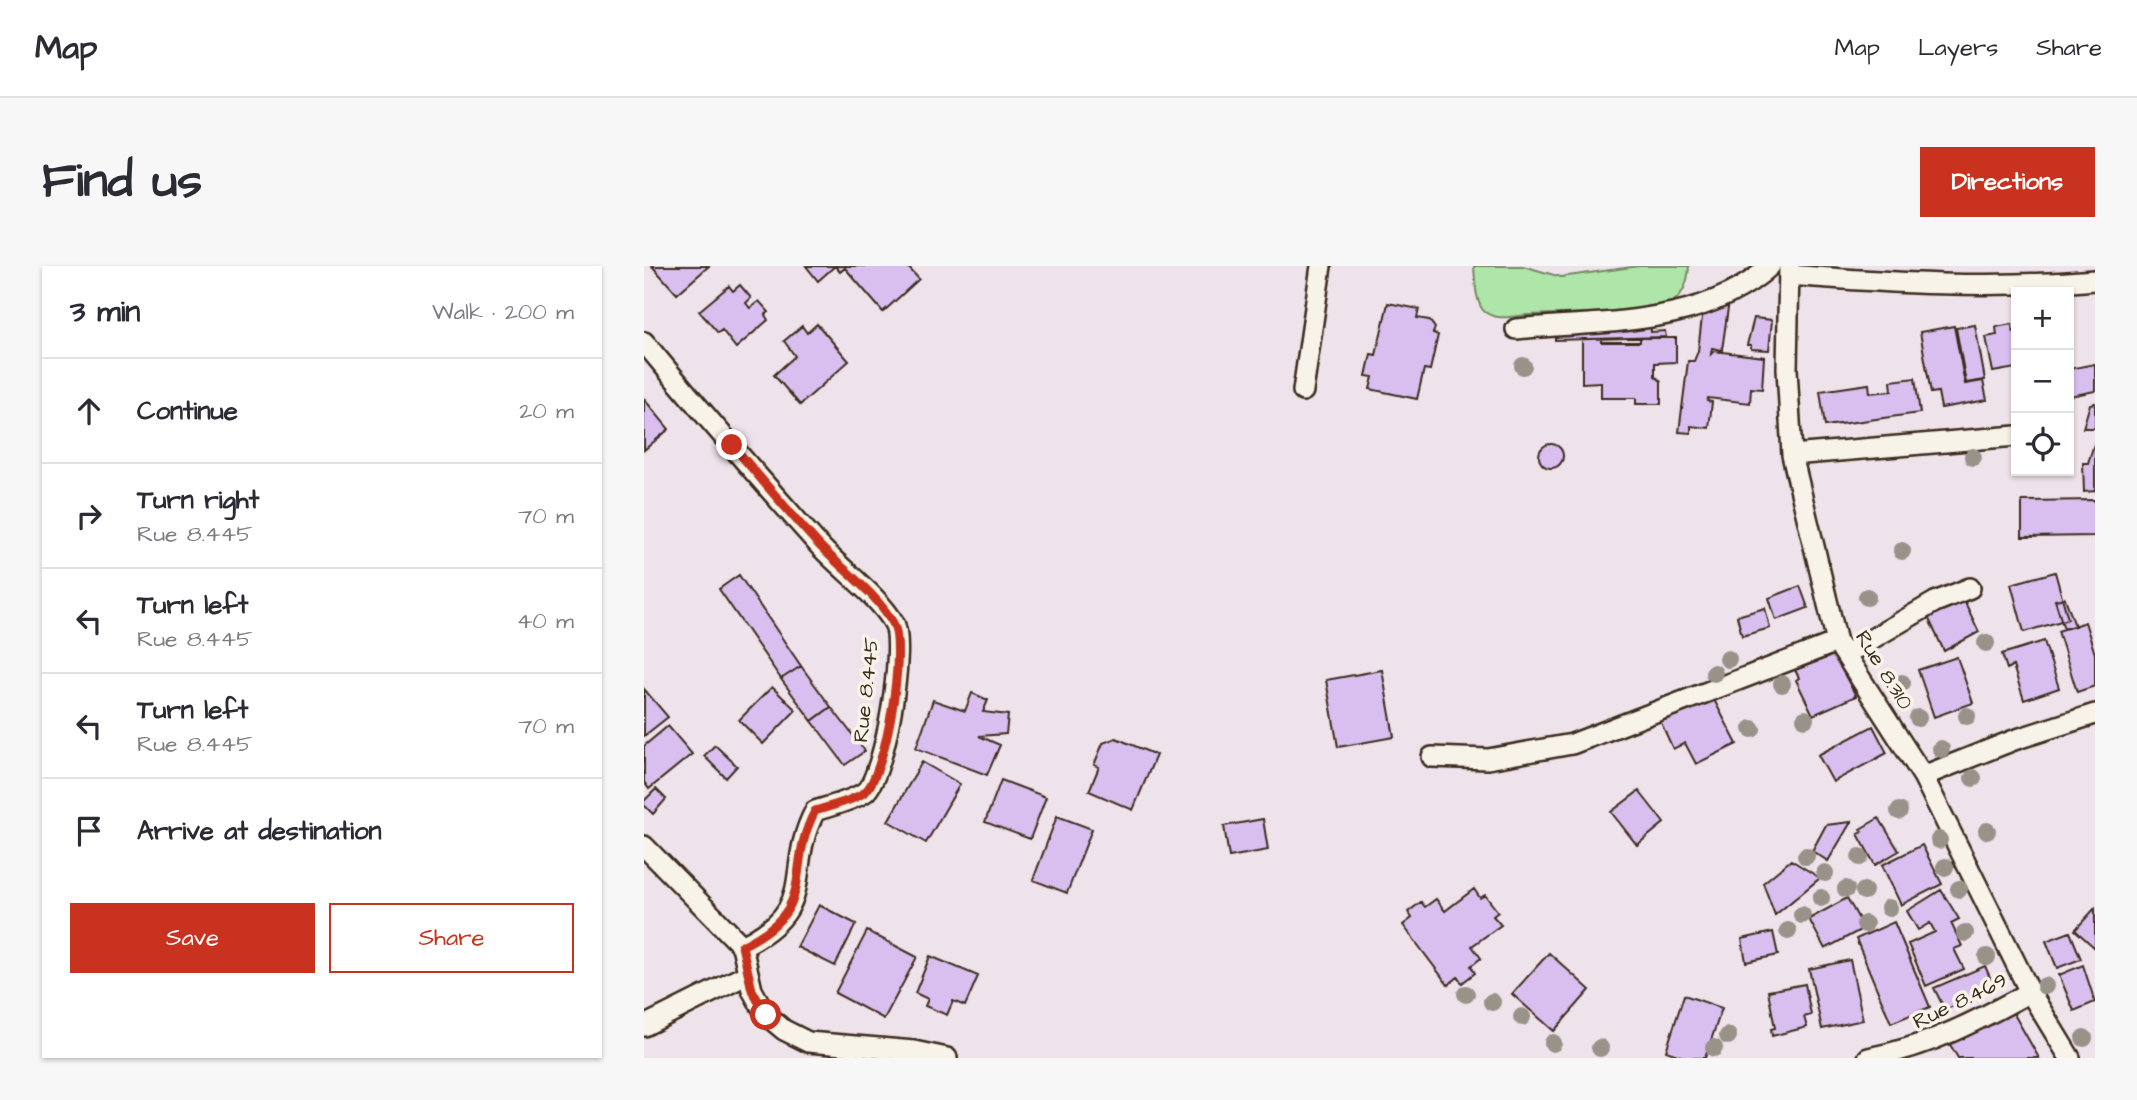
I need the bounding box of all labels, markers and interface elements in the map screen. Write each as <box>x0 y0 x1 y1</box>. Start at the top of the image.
text: Map <box>35 25 97 71</box>
text: Map <box>1835 31 1880 65</box>
text: Layers <box>1918 31 1998 65</box>
text: Share <box>2036 31 2102 65</box>
button: Directions <box>1920 147 2095 217</box>
text: Find us <box>42 148 202 216</box>
map controls <box>2011 287 2074 476</box>
button: + <box>2011 287 2074 350</box>
text: 3 min <box>70 291 140 333</box>
text: Walk · 200 m <box>432 296 574 328</box>
button: − <box>2011 350 2074 413</box>
icon: ahead <box>70 392 108 430</box>
text: Continue <box>137 393 238 429</box>
text: 20 m <box>519 395 574 427</box>
button: locate <box>2011 413 2074 476</box>
route end <box>716 429 747 460</box>
text: Turn right <box>137 482 259 518</box>
icon: right <box>70 497 108 535</box>
text: 70 m <box>518 500 574 532</box>
text: Rue 8.445 <box>137 518 252 550</box>
text: Turn left <box>137 587 248 623</box>
icon: left <box>70 602 108 640</box>
text: 40 m <box>517 605 574 637</box>
text: Rue 8.445 <box>137 623 252 655</box>
street label: Rue 8.310 <box>1848 625 1920 715</box>
street label: Rue 8.445 <box>846 636 886 744</box>
text: Turn left <box>137 692 248 728</box>
icon: left <box>70 707 108 745</box>
text: 70 m <box>518 710 574 742</box>
text: Rue 8.445 <box>137 728 252 760</box>
icon: arrive <box>70 812 108 850</box>
text: Arrive at destination <box>137 813 382 849</box>
button: Save <box>70 903 315 973</box>
button: Share <box>329 903 574 973</box>
street label: Rue 8.469 <box>1908 966 2012 1036</box>
route start <box>750 999 781 1030</box>

